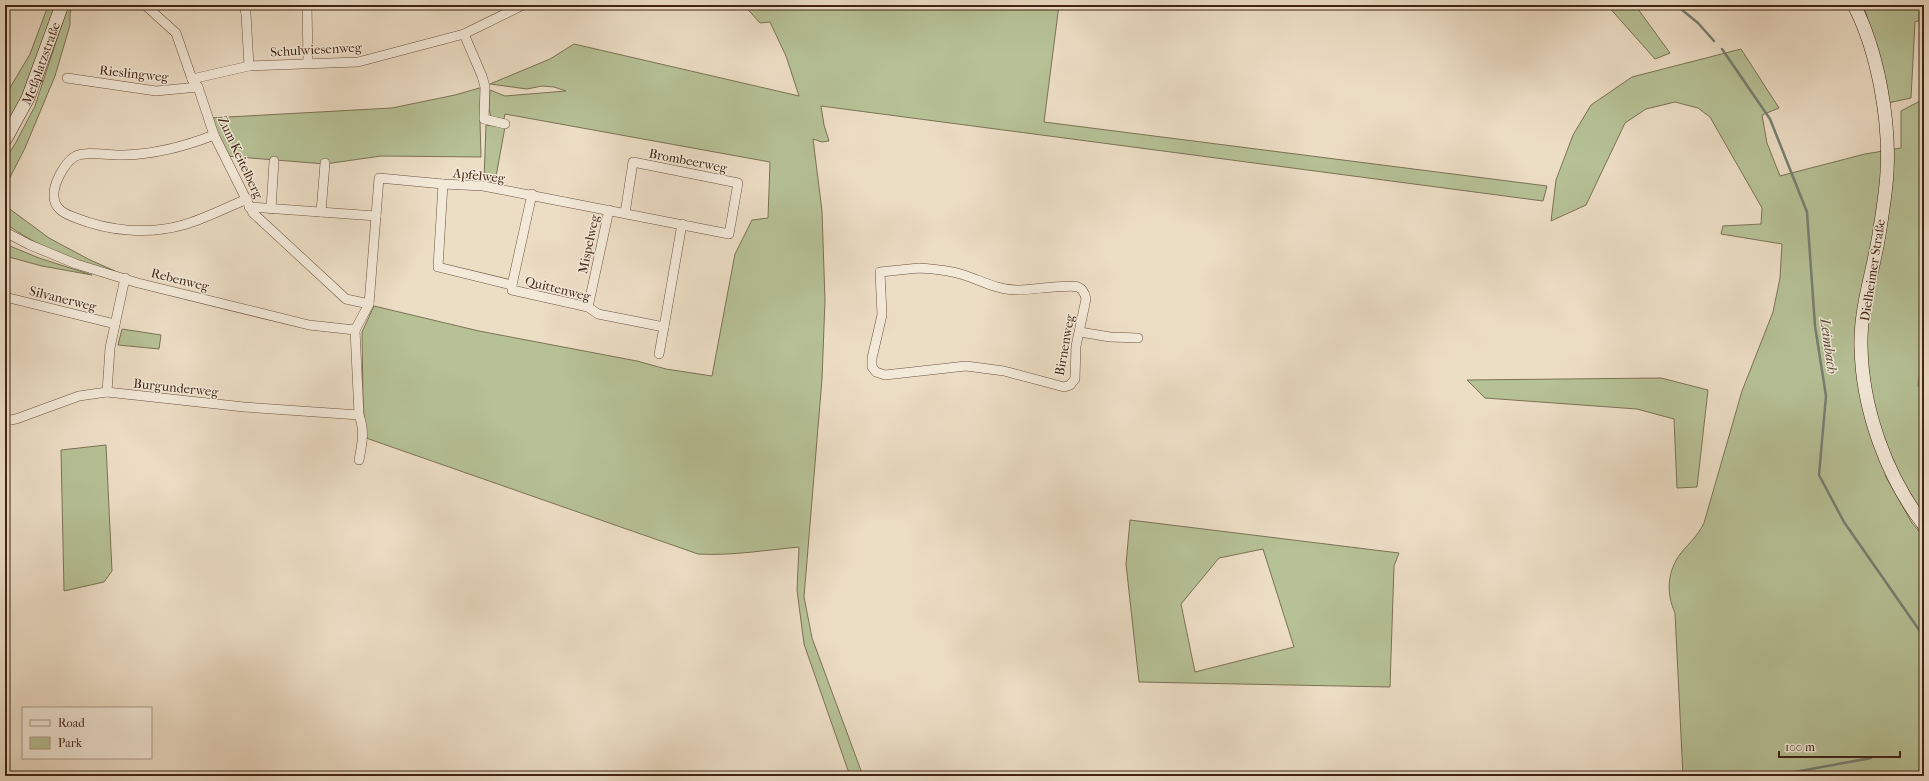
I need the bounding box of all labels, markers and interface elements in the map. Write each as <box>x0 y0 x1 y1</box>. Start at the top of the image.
street label: Meßplatzstraße <box>19 19 63 107</box>
street label: Schulwiesenweg <box>270 40 363 59</box>
street label: Rieslingweg <box>99 62 170 85</box>
street label: Zum Keitelberg <box>215 114 267 202</box>
street label: Brombeerweg <box>648 146 729 176</box>
street label: Apfelweg <box>451 165 507 186</box>
street label: Mispelweg <box>575 212 602 275</box>
street label: Dielheimer Straße <box>1857 217 1888 322</box>
street label: Rebenweg <box>149 265 211 294</box>
street label: Quittenweg <box>524 273 593 304</box>
street label: Silvanerweg <box>28 283 99 314</box>
street label: Birnenweg <box>1052 312 1077 377</box>
water label: Leimbach <box>1816 316 1841 375</box>
street label: Burgunderweg <box>133 376 220 400</box>
legend <box>22 707 152 759</box>
text: Road <box>58 716 85 730</box>
scale bar <box>1779 733 1900 759</box>
text: Park <box>58 736 83 750</box>
text: 100 m <box>1785 740 1815 754</box>

